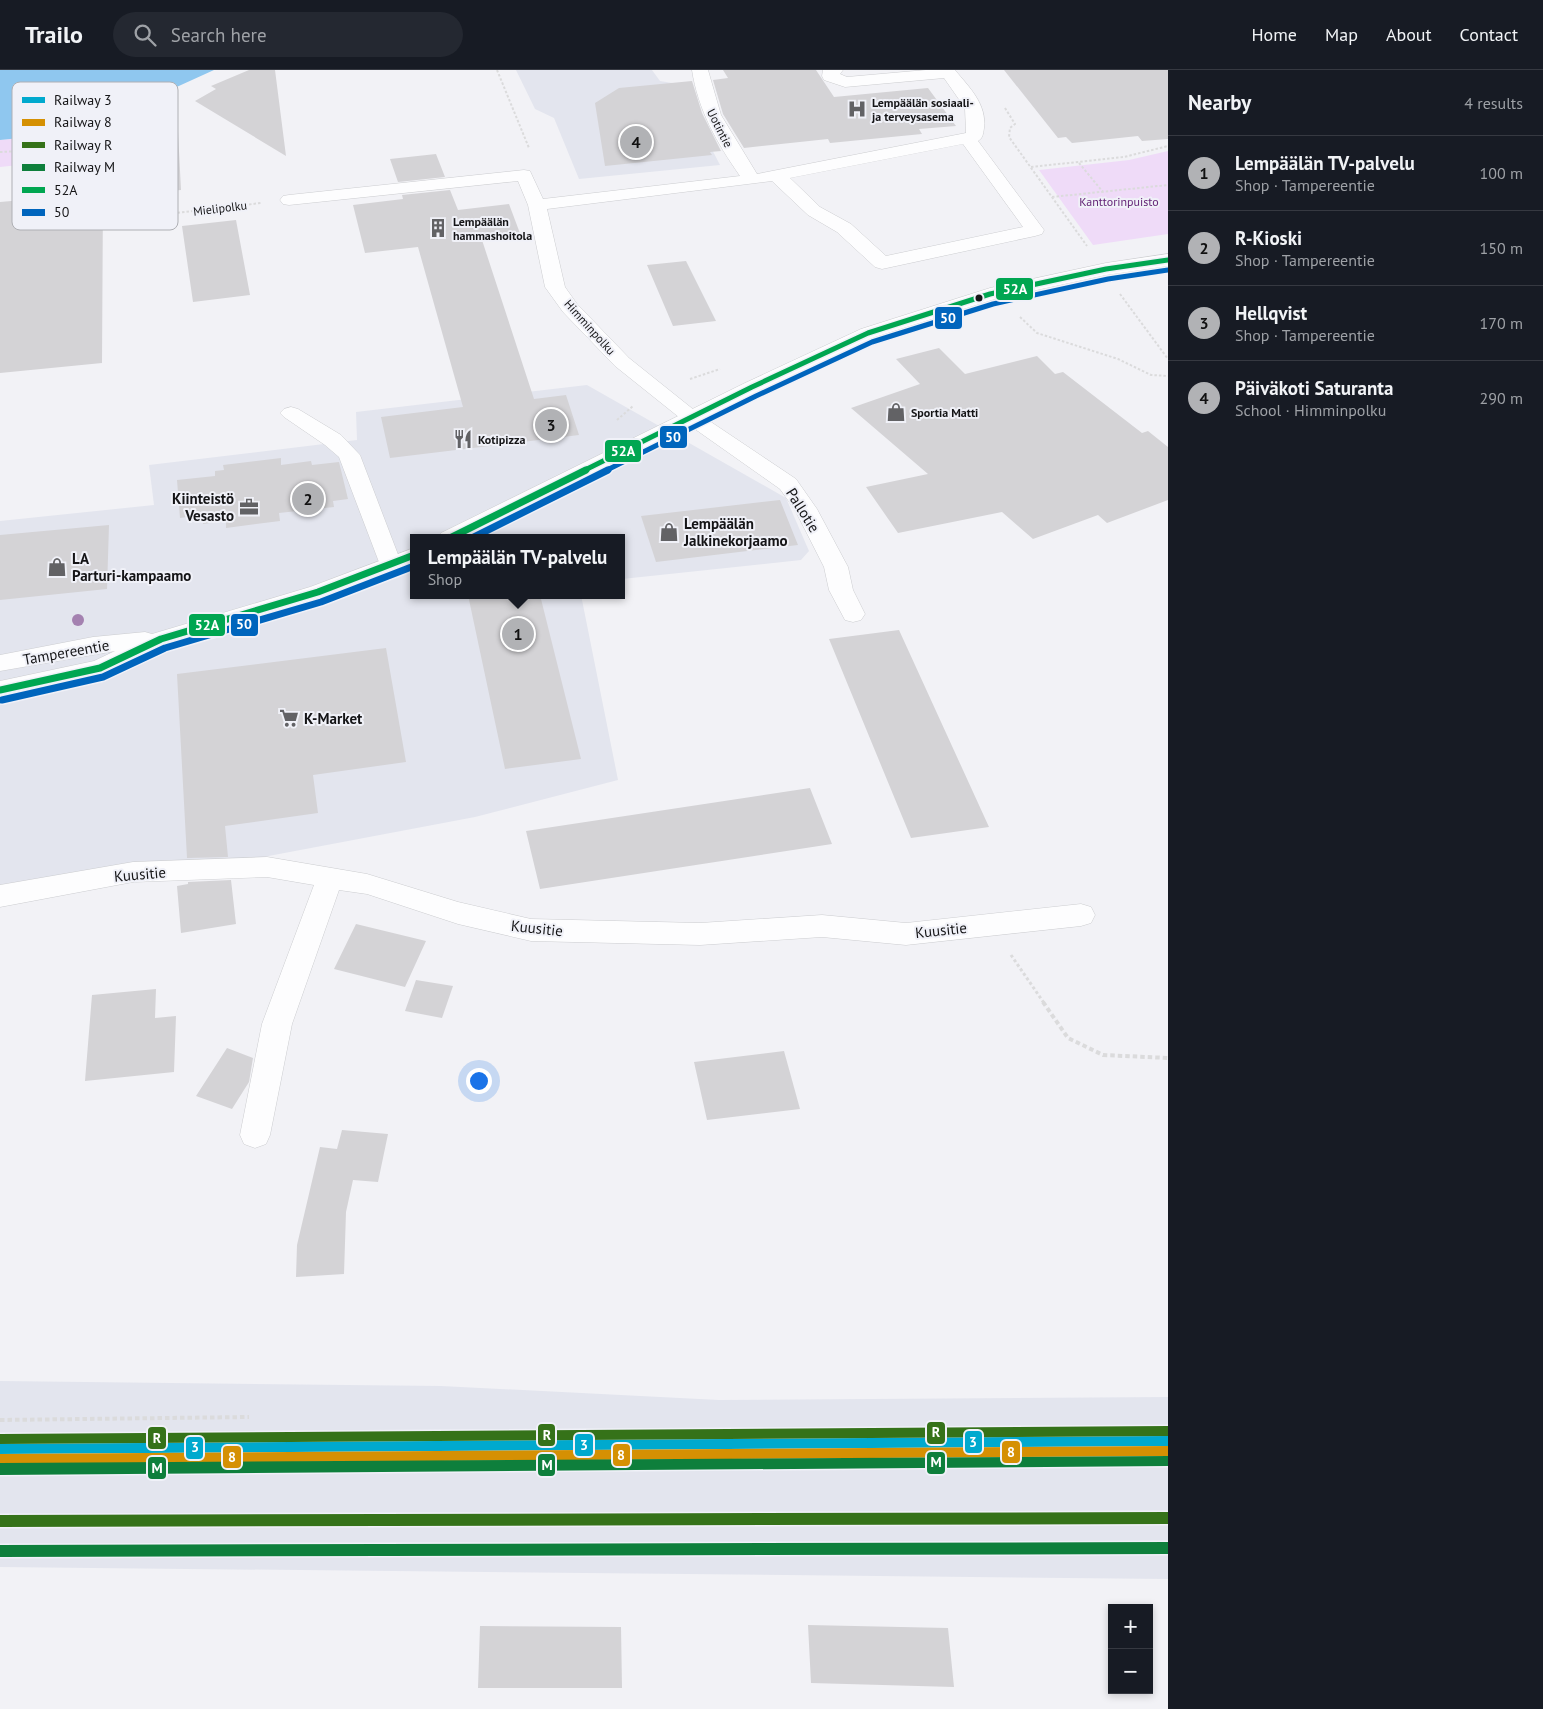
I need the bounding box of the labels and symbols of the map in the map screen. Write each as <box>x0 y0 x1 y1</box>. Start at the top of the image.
legend <box>12 82 178 230</box>
text: Railway 3 <box>54 91 112 109</box>
place label: Lempäälän sosiaali- ja terveysasema <box>871 95 974 124</box>
hospital icon: Lempäälän sosiaali- ja terveysasema <box>846 98 868 120</box>
street label: Uotintie <box>704 106 736 150</box>
text: Railway 8 <box>54 113 112 131</box>
pin: 4 <box>620 123 652 161</box>
text: Railway R <box>54 136 112 154</box>
text: Railway M <box>54 158 115 176</box>
text: 52A <box>54 181 78 199</box>
park label: Kanttorinpuisto <box>1079 194 1159 209</box>
street label: Mielipolku <box>192 197 248 219</box>
text: 50 <box>54 203 70 221</box>
place label: Lempäälän hammashoitola <box>453 214 532 243</box>
building icon: Lempäälän hammashoitola <box>427 217 449 239</box>
line badge: 52A <box>995 277 1034 301</box>
text: 52A <box>1003 280 1028 298</box>
unlabelled marker <box>974 293 984 303</box>
street label: Himminpolku <box>561 296 619 358</box>
line badge: 50 <box>934 306 963 330</box>
text: 50 <box>940 309 956 327</box>
shop icon: Sportia Matti <box>885 401 907 423</box>
place label: Sportia Matti <box>911 405 978 420</box>
pin: 3 <box>535 406 567 444</box>
line badge: 50 <box>659 425 688 449</box>
restaurant icon: Kotipizza <box>452 428 474 450</box>
text: 50 <box>665 428 681 446</box>
place label: Kotipizza <box>478 432 525 447</box>
line badge: 52A <box>604 439 642 463</box>
text: 52A <box>611 442 636 460</box>
pin: 2 <box>292 480 324 518</box>
street label: Pallotie <box>782 484 824 536</box>
place label: Kiinteistö Vesasto <box>172 489 234 525</box>
office icon: Kiinteistö Vesasto <box>238 496 260 518</box>
place label: Lempäälän Jalkinekorjaamo <box>683 514 788 550</box>
shop icon: Lempäälän Jalkinekorjaamo <box>658 521 680 543</box>
place label: LA Parturi-kampaamo <box>72 549 191 585</box>
shop icon: LA Parturi-kampaamo <box>46 556 68 578</box>
line badge: 52A <box>188 613 226 637</box>
line badge: 50 <box>230 613 259 637</box>
text: 50 <box>236 615 252 633</box>
pin: 1 <box>502 615 534 653</box>
text: 52A <box>195 616 220 634</box>
street label: Tampereentie <box>21 635 111 669</box>
supermarket icon: K-Market <box>278 707 300 729</box>
place label: K-Market <box>304 709 363 728</box>
street label: Kuusitie <box>113 862 167 886</box>
street label: Kuusitie <box>510 916 564 940</box>
street label: Kuusitie <box>914 918 968 942</box>
your location <box>466 1068 492 1094</box>
line badge: R <box>926 1421 946 1445</box>
line badge: R <box>537 1423 556 1447</box>
text: R <box>932 1423 941 1441</box>
line badge: R <box>147 1426 167 1450</box>
text: R <box>543 1426 552 1444</box>
text: R <box>153 1429 162 1447</box>
line badge: 3 <box>964 1430 983 1454</box>
line badge: 3 <box>574 1433 594 1457</box>
text: 3 <box>969 1433 977 1451</box>
line badge: 3 <box>185 1436 204 1460</box>
text: 3 <box>580 1436 588 1454</box>
text: 3 <box>191 1438 199 1456</box>
line badge: 8 <box>1001 1440 1021 1464</box>
line badge: 8 <box>612 1443 631 1467</box>
text: 8 <box>1007 1443 1015 1461</box>
line badge: 8 <box>222 1445 242 1469</box>
text: 8 <box>617 1446 625 1464</box>
text: 8 <box>228 1448 236 1466</box>
line badge: M <box>926 1451 946 1475</box>
line badge: M <box>537 1453 556 1477</box>
text: M <box>930 1453 942 1471</box>
line badge: M <box>147 1456 167 1480</box>
text: M <box>541 1456 553 1474</box>
text: M <box>151 1459 163 1477</box>

